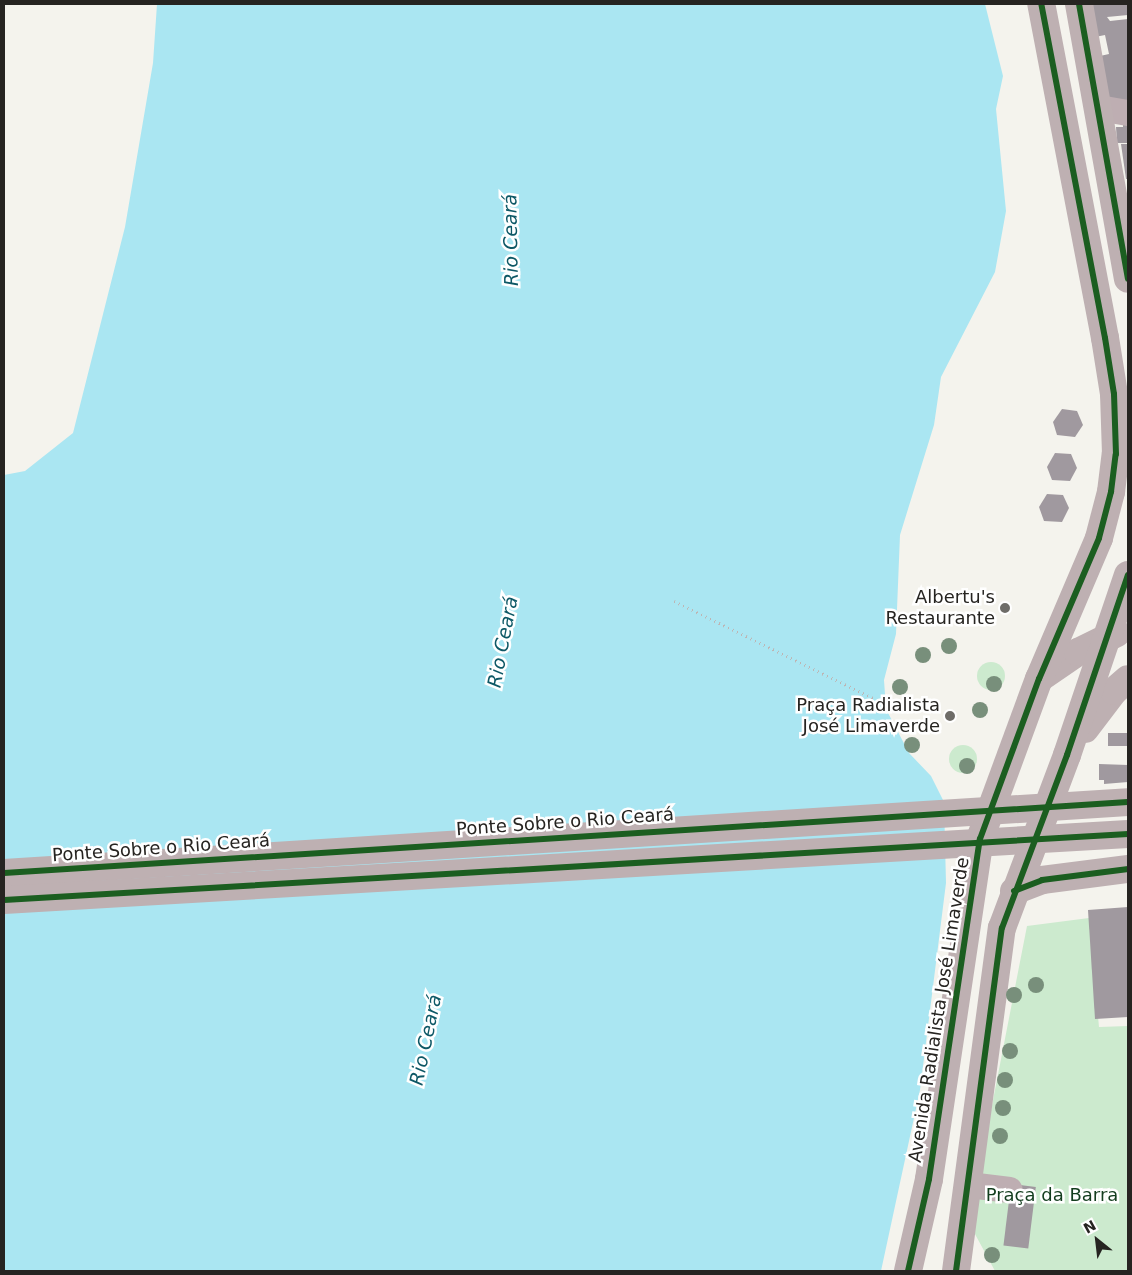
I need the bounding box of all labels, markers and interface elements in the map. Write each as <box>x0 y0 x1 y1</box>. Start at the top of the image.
water label: Rio Ceará <box>499 194 523 286</box>
place label: Albertu's Restaurante <box>885 587 995 630</box>
water label: Rio Ceará <box>483 595 523 689</box>
marker: Albertu's Restaurante <box>999 602 1011 614</box>
place label: Praça Radialista José Limaverde <box>796 695 940 738</box>
marker: Praça Radialista José Limaverde <box>944 710 956 722</box>
street label: Ponte Sobre o Rio Ceará <box>455 804 675 840</box>
street label: Ponte Sobre o Rio Ceará <box>51 830 271 866</box>
street label: Avenida Radialista José Limaverde <box>904 856 974 1164</box>
water label: Rio Ceará <box>405 993 447 1087</box>
park label: Praça da Barra <box>986 1184 1118 1206</box>
north arrow <box>1072 1215 1122 1265</box>
text: N <box>1081 1217 1099 1237</box>

